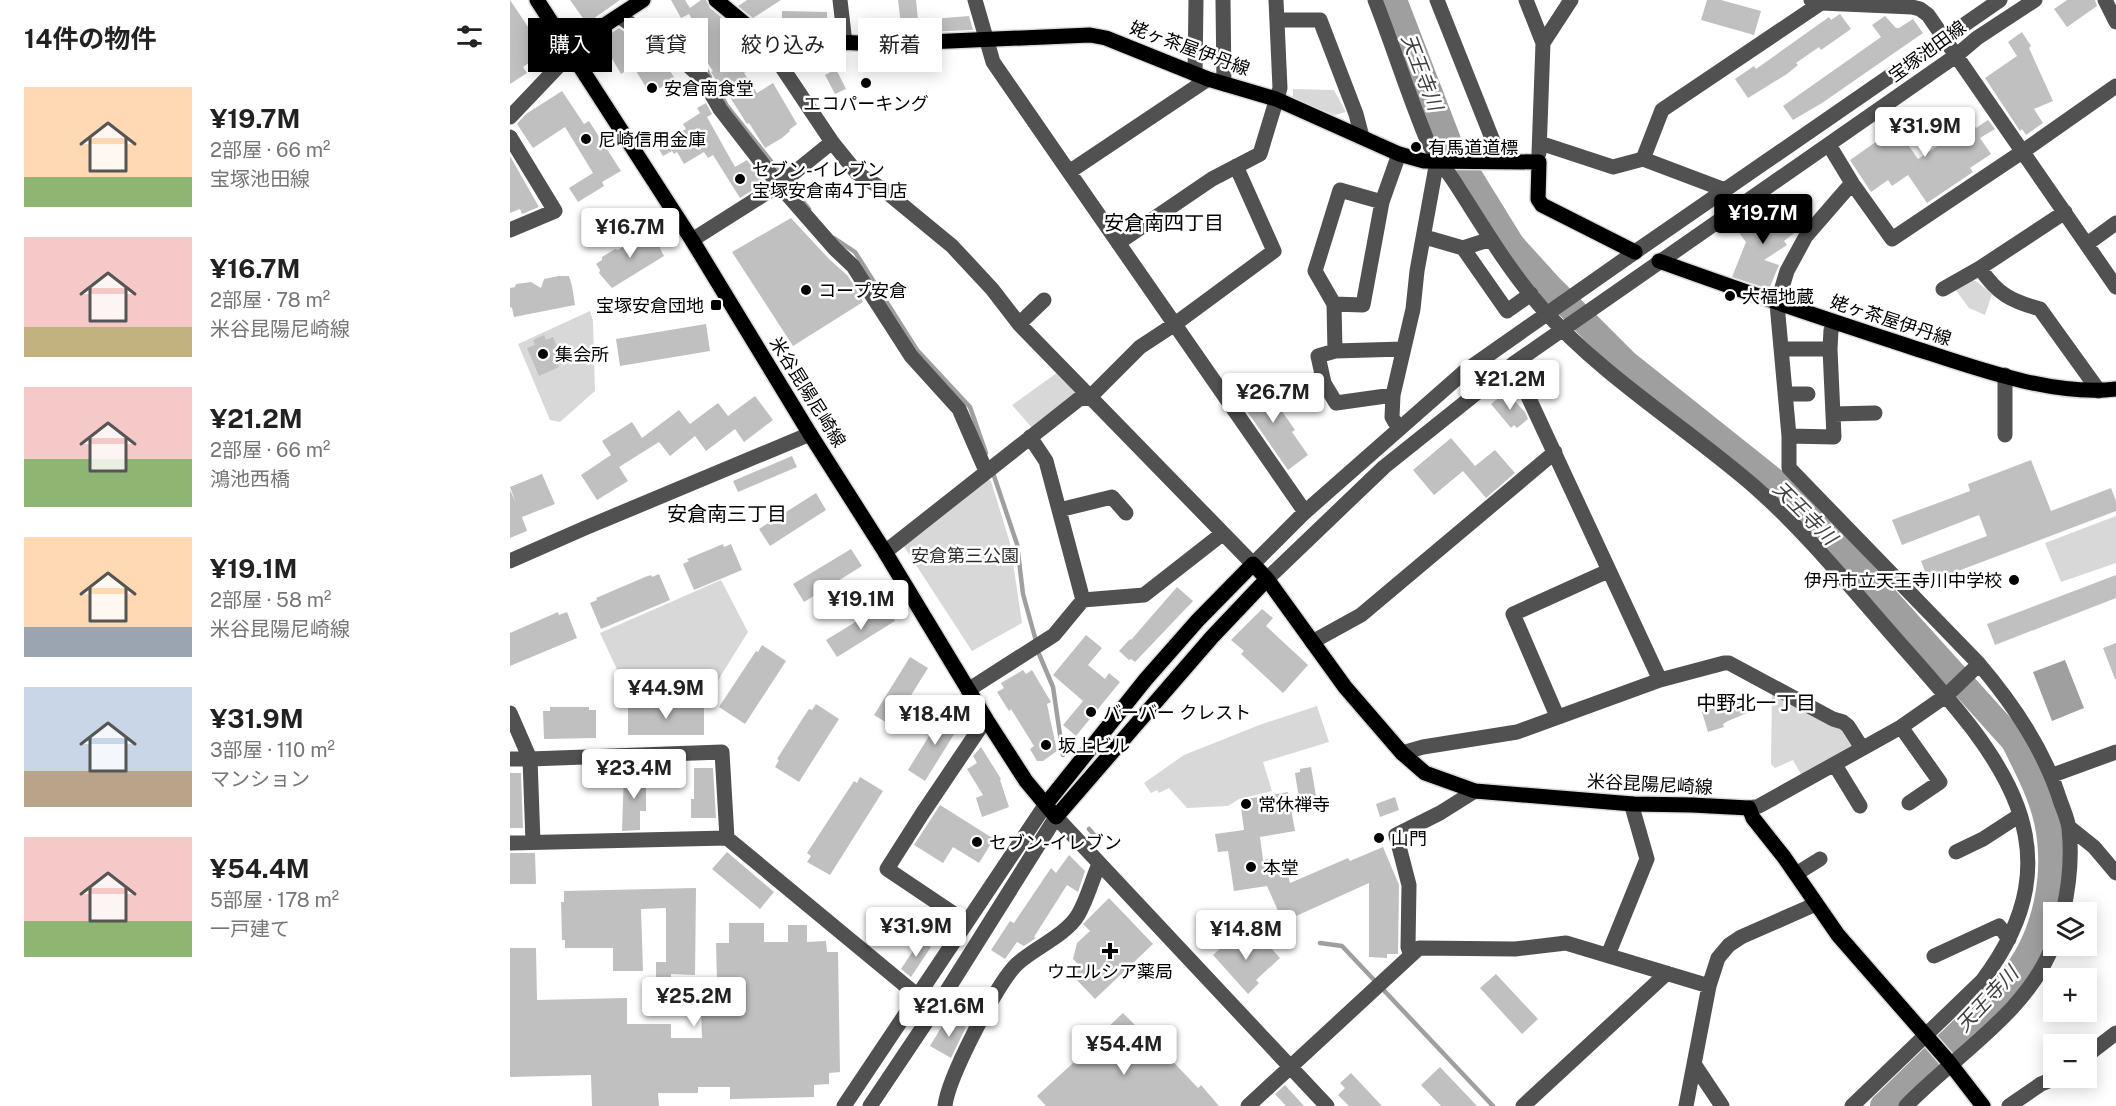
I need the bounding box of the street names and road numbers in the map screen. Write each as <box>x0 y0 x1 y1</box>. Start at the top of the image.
street label: 宝塚池田線 <box>1884 16 1970 86</box>
street label: 姥ヶ茶屋伊丹線 <box>1127 17 1253 79</box>
street label: 姥ヶ茶屋伊丹線 <box>1828 291 1954 349</box>
street label: 米谷昆陽尼崎線 <box>766 333 850 451</box>
street label: 米谷昆陽尼崎線 <box>1587 770 1713 798</box>

